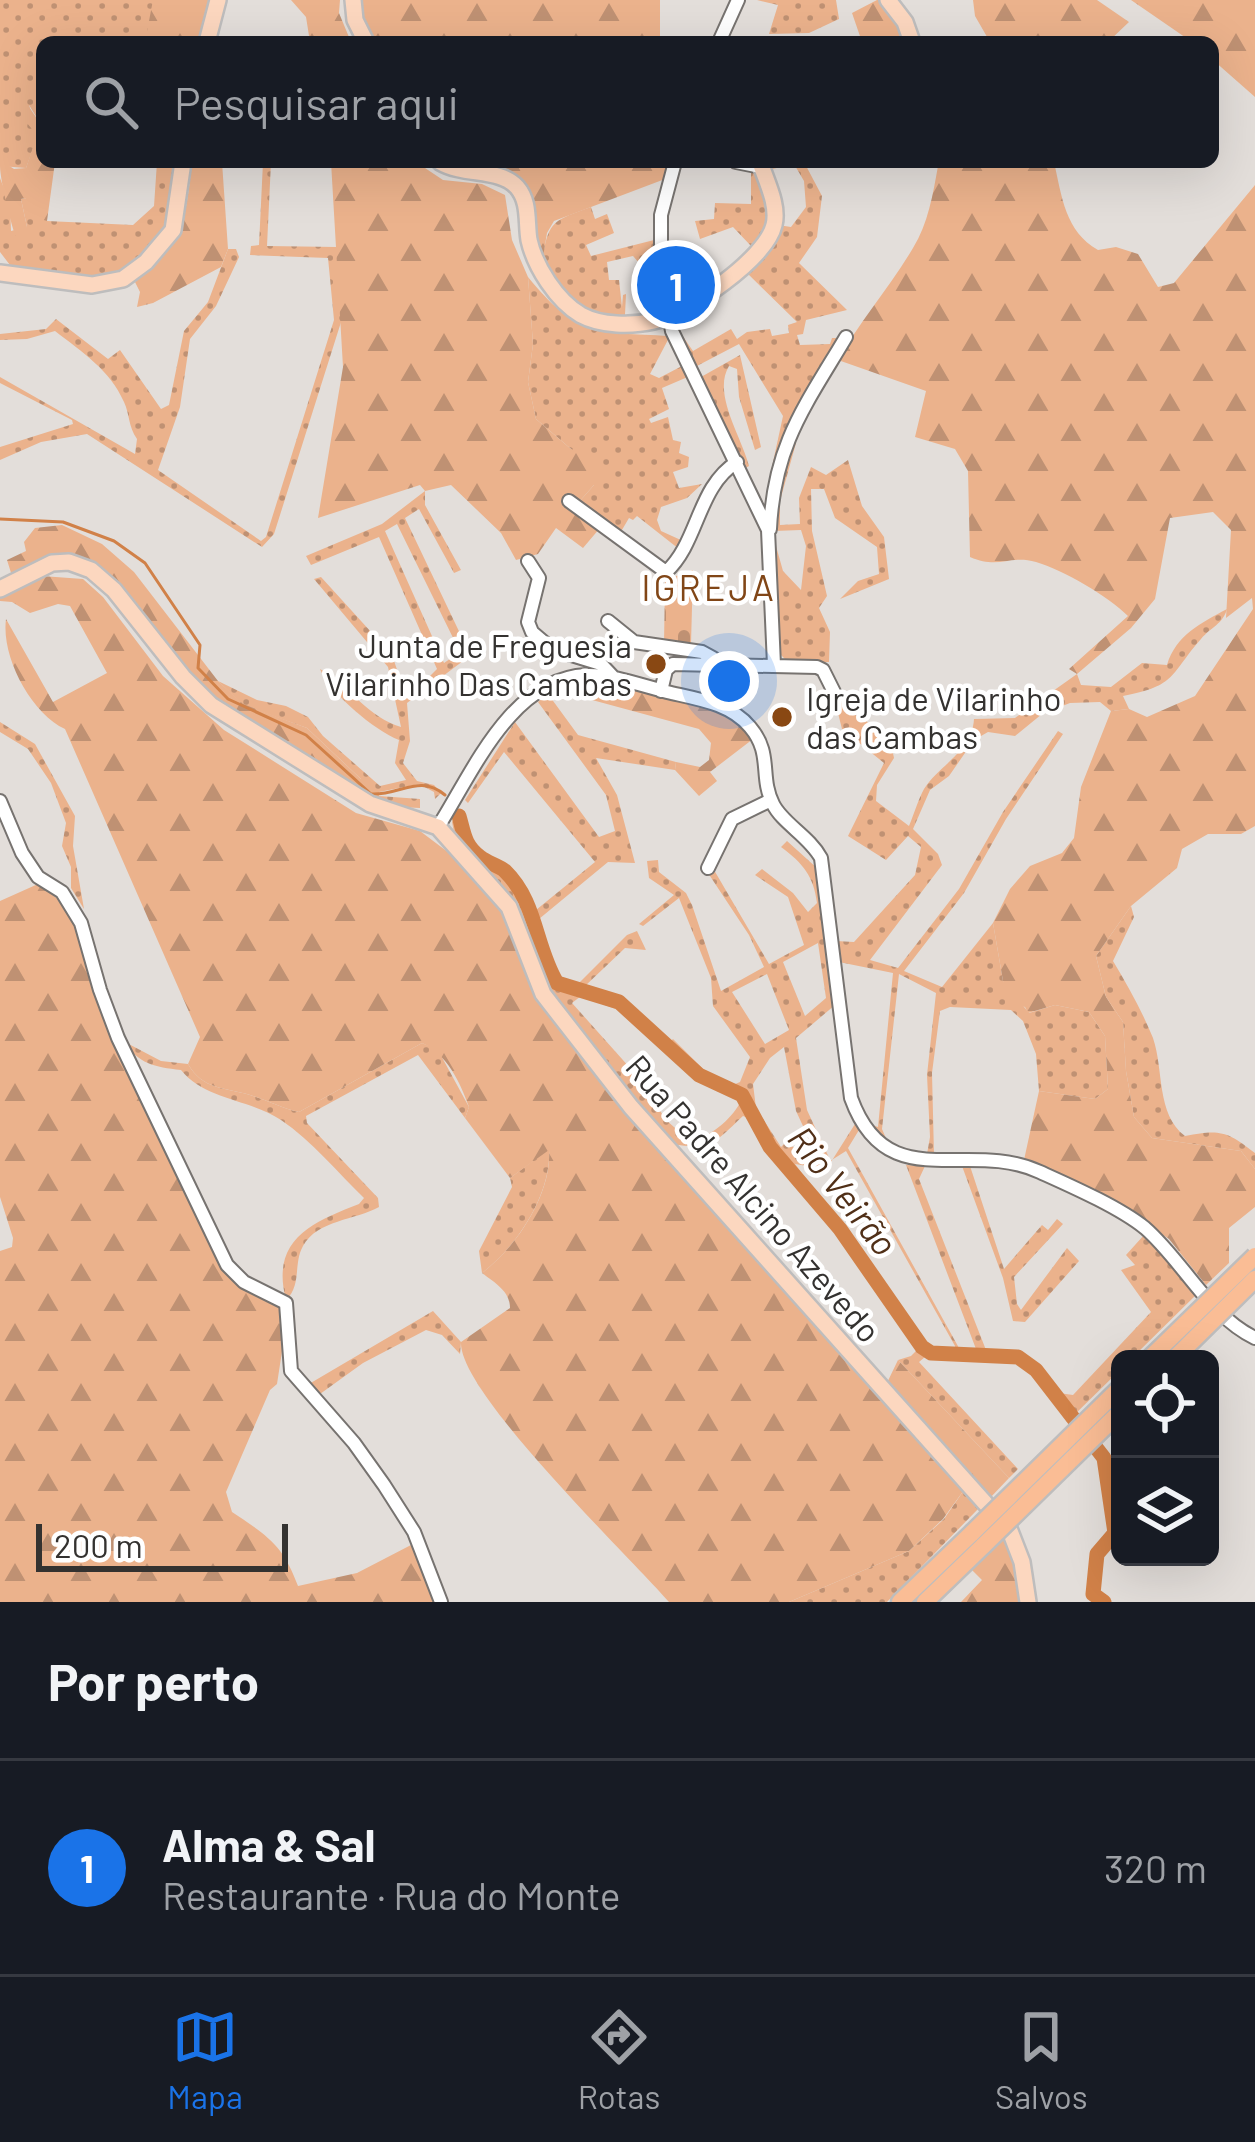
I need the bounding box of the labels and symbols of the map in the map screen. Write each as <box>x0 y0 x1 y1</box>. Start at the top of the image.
pin: 1 <box>637 240 715 330</box>
district label: IGREJA <box>641 565 777 608</box>
place label: Junta de Freguesia Vilarinho Das Cambas <box>325 625 632 703</box>
marker: Junta de Freguesia Vilarinho Das Cambas <box>643 651 669 677</box>
your location <box>699 651 759 711</box>
place label: Igreja de Vilarinho das Cambas <box>806 678 1061 756</box>
marker: Igreja de Vilarinho das Cambas <box>769 704 795 730</box>
street label: Rua Padre Alcino Azevedo <box>618 1046 890 1350</box>
water label: Rio Veirão <box>780 1117 908 1263</box>
scale bar <box>36 1518 288 1571</box>

